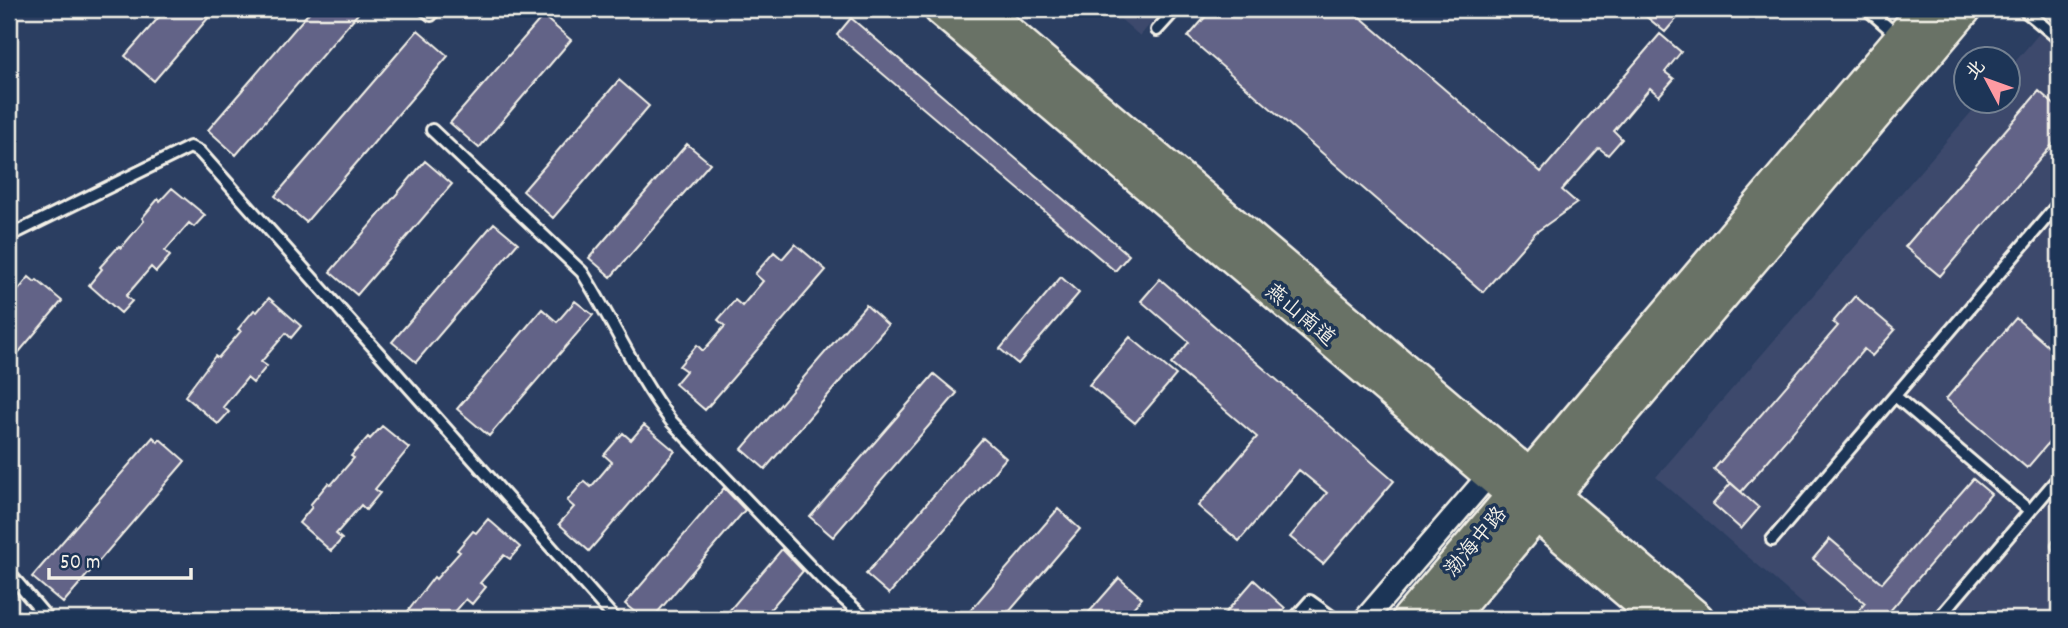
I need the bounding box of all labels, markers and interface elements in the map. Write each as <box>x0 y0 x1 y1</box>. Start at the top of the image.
north arrow <box>1952 46 2022 116</box>
text: 北 <box>1960 55 1993 87</box>
street label: 燕山南道 <box>1257 278 1341 355</box>
street label: 渤海中路 <box>1439 501 1516 585</box>
scale bar <box>49 537 191 581</box>
text: 50 m <box>60 549 100 579</box>

